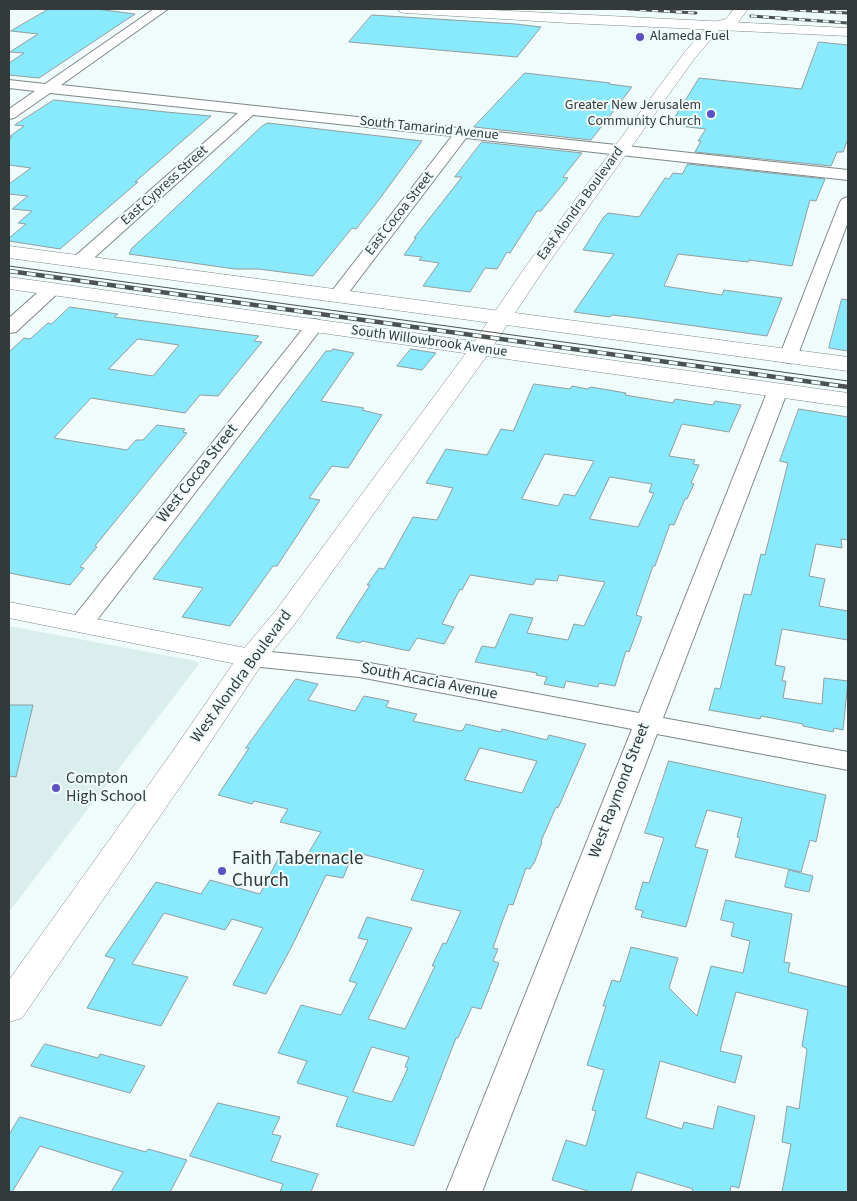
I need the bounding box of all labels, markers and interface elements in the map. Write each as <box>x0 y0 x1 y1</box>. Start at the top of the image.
place label: Alameda Fuel <box>650 29 729 45</box>
marker: Alameda Fuel <box>634 31 646 43</box>
place label: Greater New Jerusalem Community Church <box>565 98 701 130</box>
marker: Greater New Jerusalem Community Church <box>705 108 717 120</box>
street label: South Tamarind Avenue <box>359 113 499 145</box>
street label: East Cypress Street <box>118 143 212 229</box>
street label: East Alondra Boulevard <box>534 144 628 264</box>
street label: East Cocoa Street <box>362 169 438 259</box>
street label: South Willowbrook Avenue <box>350 323 508 361</box>
street label: West Cocoa Street <box>153 421 243 527</box>
street label: West Alondra Boulevard <box>187 607 297 747</box>
street label: South Acacia Avenue <box>359 659 499 705</box>
street label: West Raymond Street <box>585 721 655 861</box>
place label: Compton High School <box>66 769 146 807</box>
marker: Compton High School <box>50 782 62 794</box>
place label: Faith Tabernacle Church <box>232 849 363 893</box>
marker: Faith Tabernacle Church <box>216 865 228 877</box>

